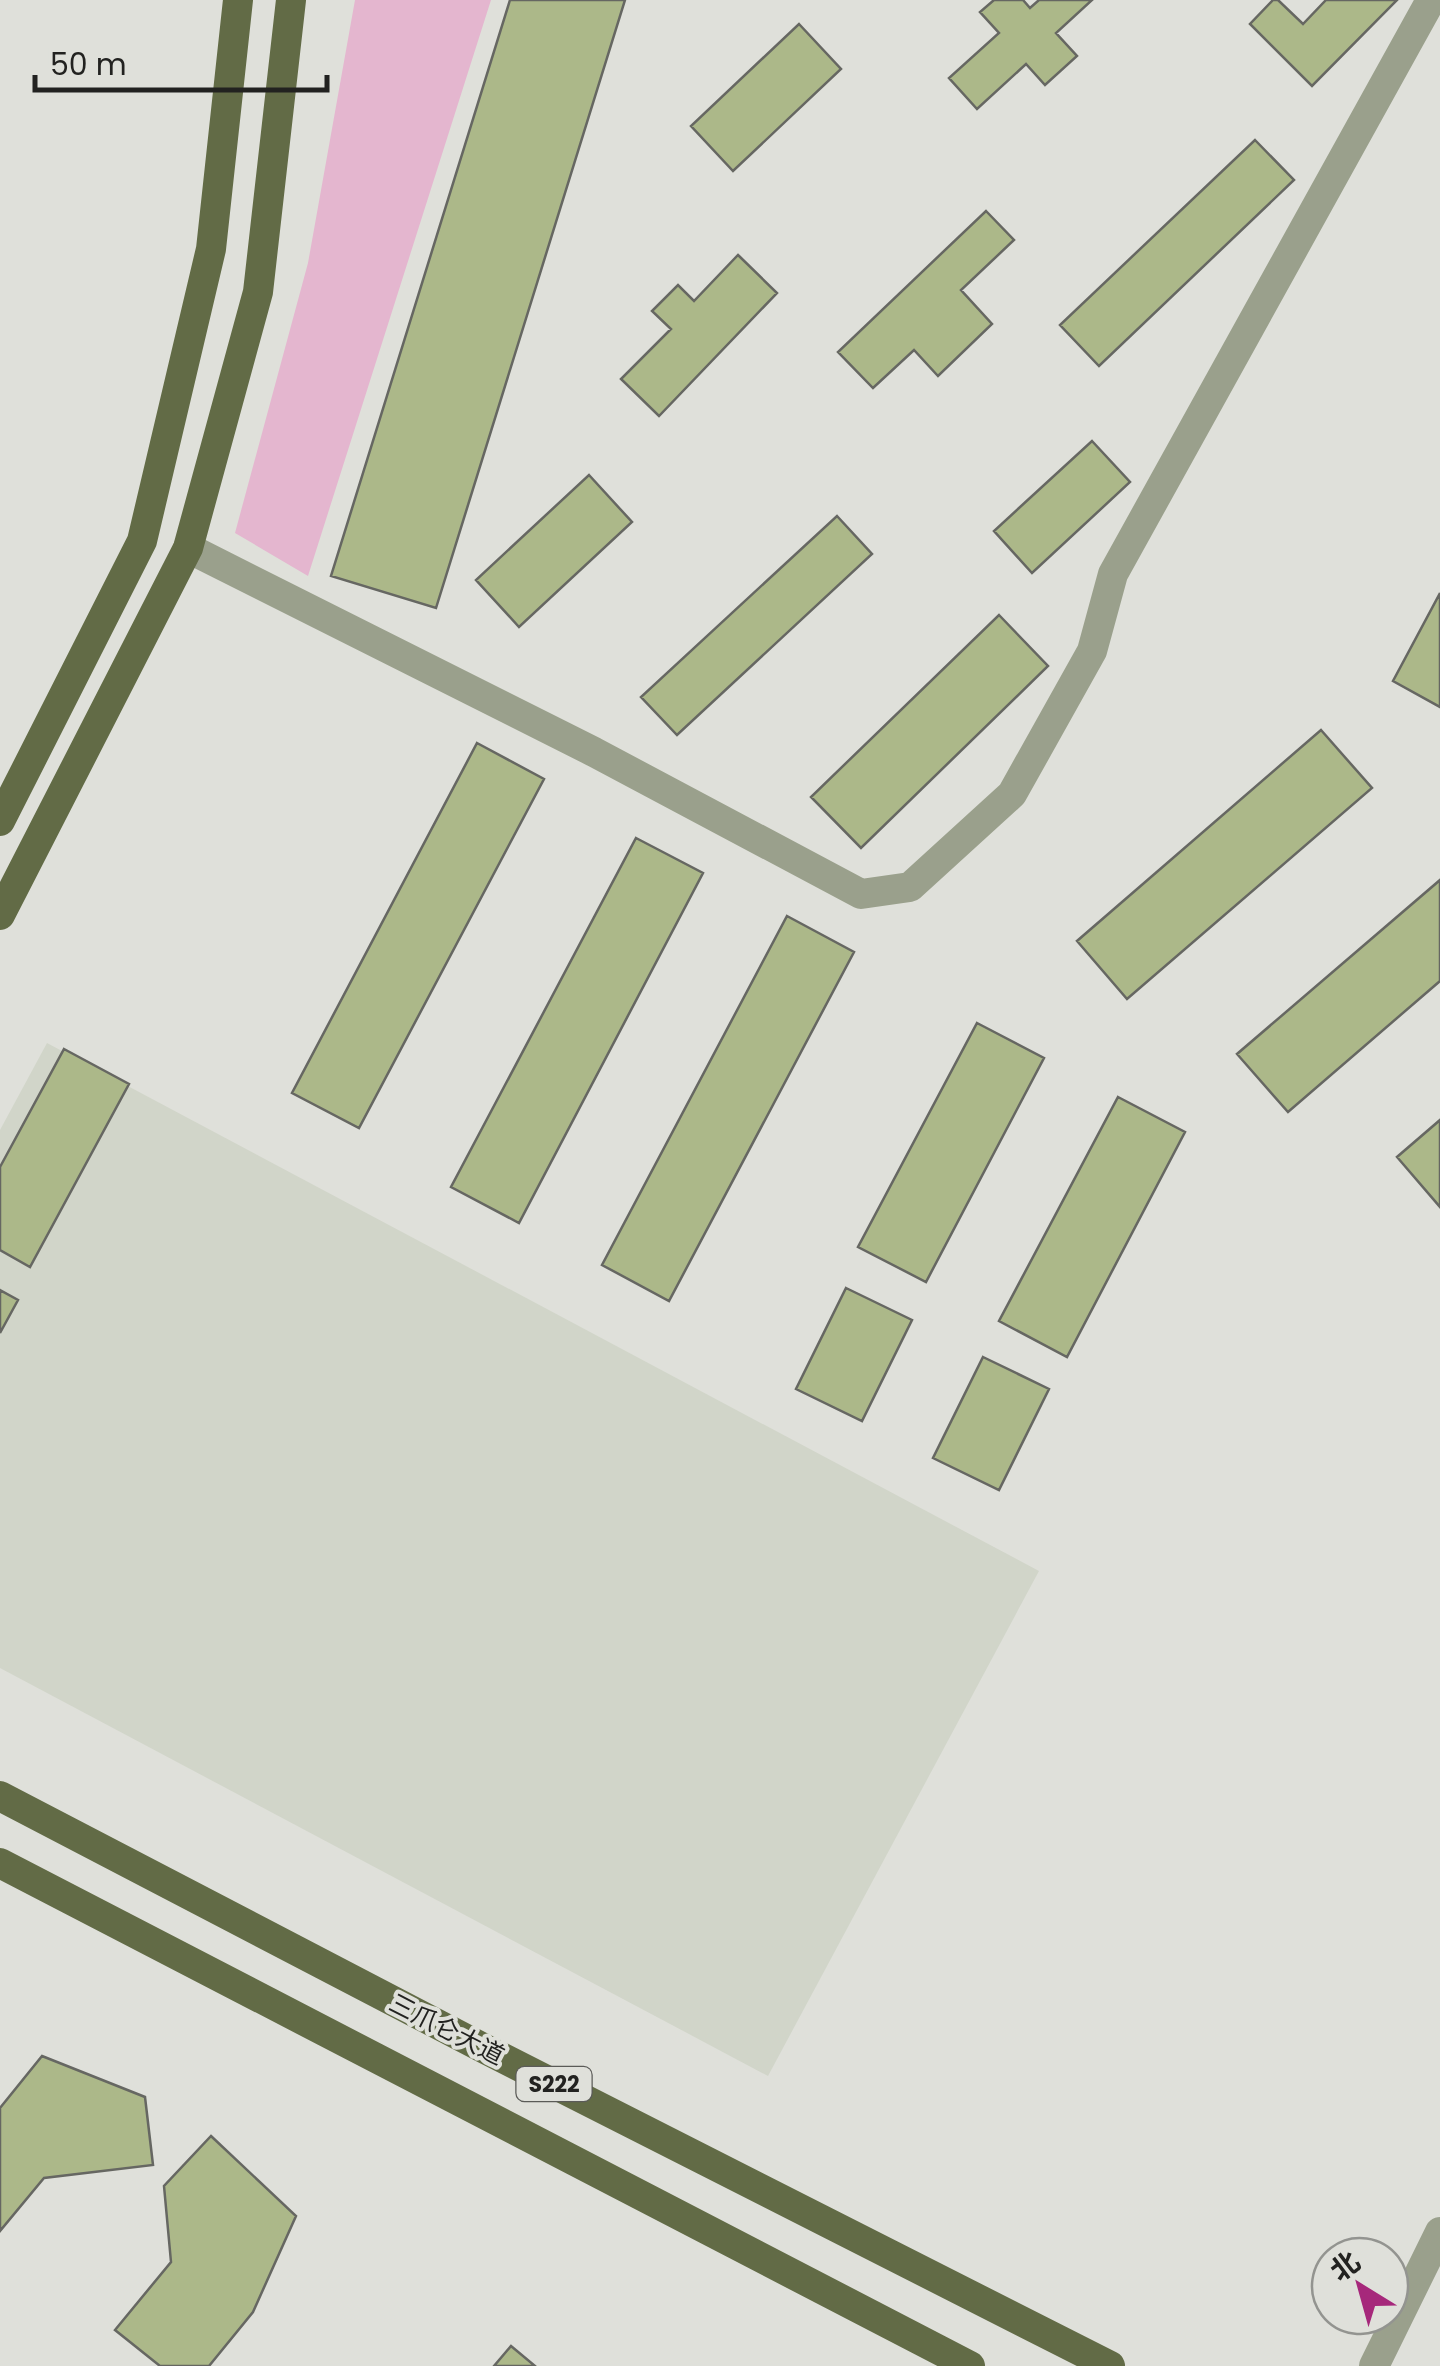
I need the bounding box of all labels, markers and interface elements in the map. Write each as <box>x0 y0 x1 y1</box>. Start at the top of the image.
scale bar <box>35 30 328 92</box>
text: 50 m <box>50 43 127 86</box>
street label: 三爪仑大道 <box>383 1985 510 2073</box>
road number: S222 <box>516 2067 592 2101</box>
north arrow <box>1310 2236 1410 2336</box>
text: 北 <box>1322 2242 1368 2290</box>

